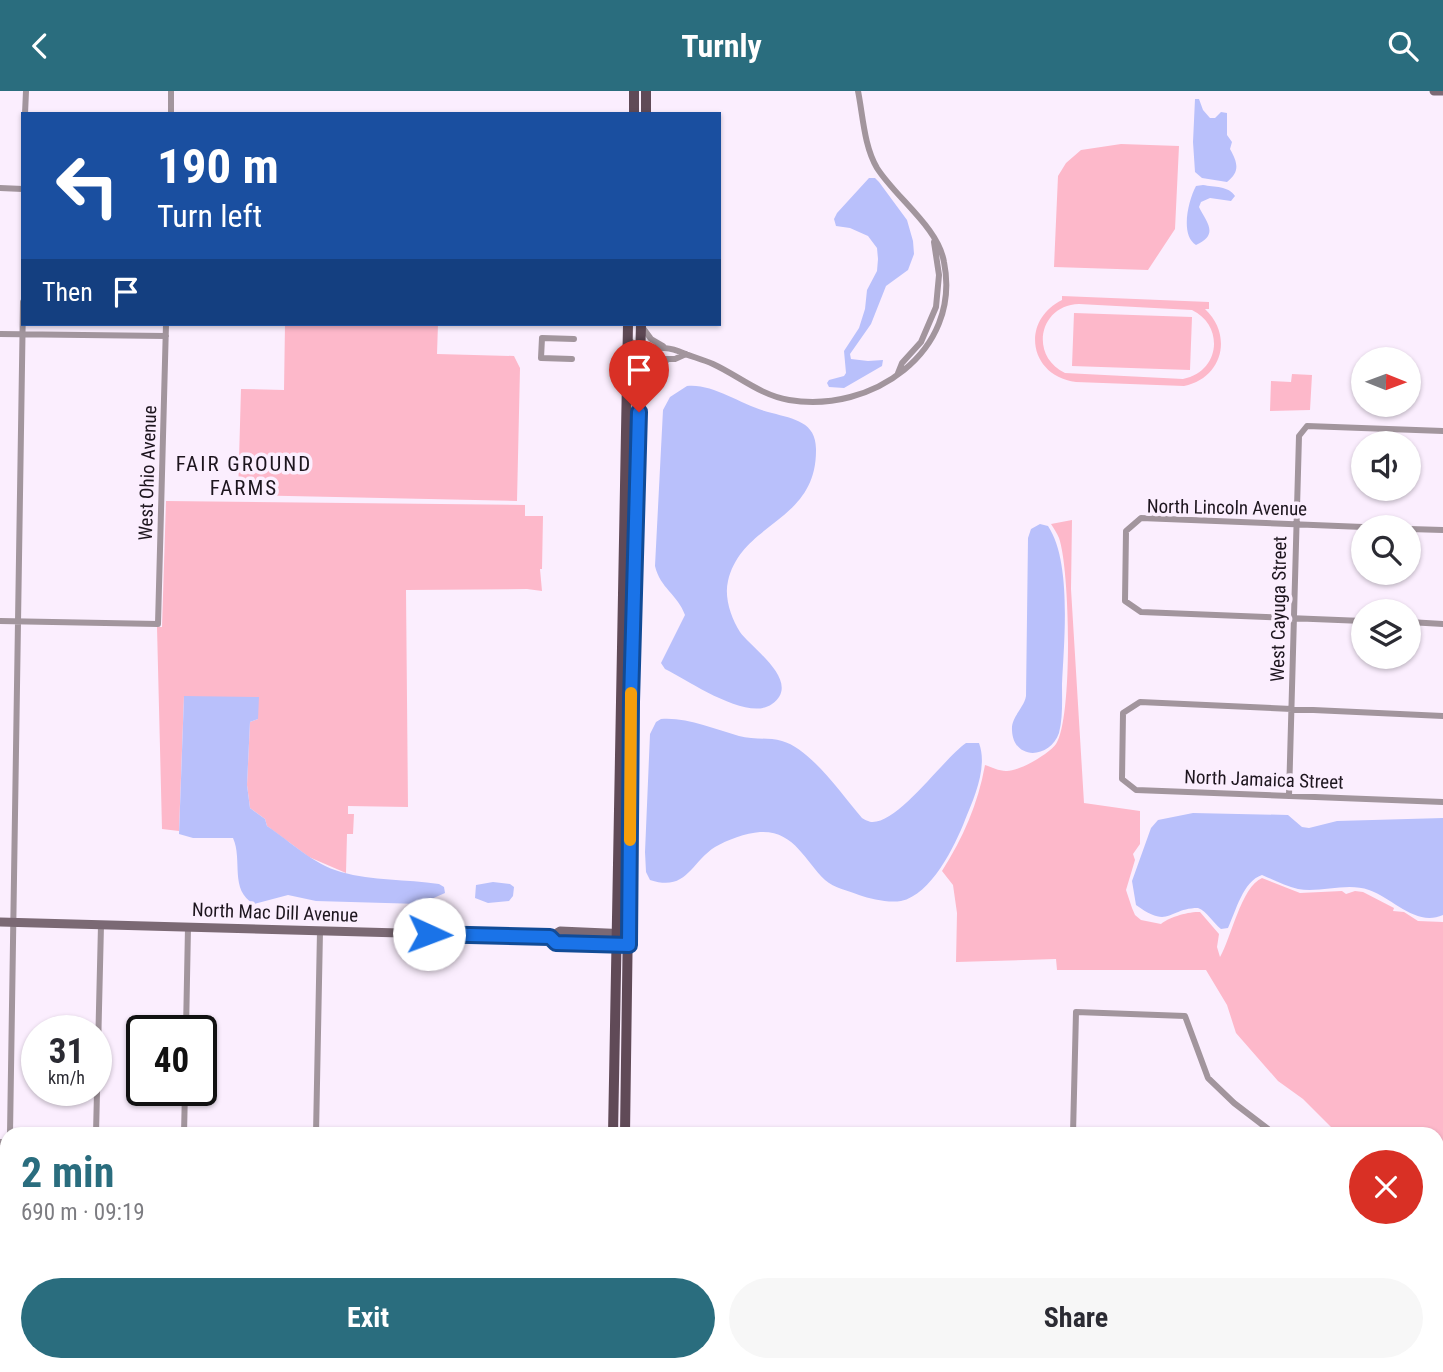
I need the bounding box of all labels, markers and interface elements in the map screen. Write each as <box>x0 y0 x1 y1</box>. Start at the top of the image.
icon: back <box>21 27 59 65</box>
text: Turnly <box>681 27 762 65</box>
icon: search <box>1384 27 1422 65</box>
text: 190 m <box>157 138 279 195</box>
icon: left <box>42 140 133 231</box>
text: Turn left <box>157 197 262 235</box>
icon: arrive <box>107 273 145 311</box>
text: Then <box>42 277 93 307</box>
pin <box>609 340 669 412</box>
north arrow <box>1351 347 1421 417</box>
map controls <box>1351 347 1421 669</box>
icon: arrive <box>620 351 658 389</box>
street label: West Ohio Avenue <box>134 405 161 541</box>
button: sound <box>1351 431 1421 501</box>
district label: FAIR GROUND FARMS <box>176 452 312 500</box>
street label: North Lincoln Avenue <box>1147 495 1307 520</box>
button: search <box>1351 515 1421 585</box>
street label: West Cayuga Street <box>1266 536 1291 682</box>
button: layers <box>1351 599 1421 669</box>
street label: North Jamaica Street <box>1184 765 1344 794</box>
position arrow <box>392 897 466 971</box>
street label: North Mac Dill Avenue <box>191 898 359 927</box>
speed limit sign: 40 <box>126 1015 217 1106</box>
text: 31 <box>49 1031 84 1072</box>
text: km/h <box>48 1067 85 1088</box>
text: 2 min <box>21 1148 114 1197</box>
button: close <box>1349 1150 1423 1224</box>
text: 690 m · 09:19 <box>21 1199 145 1226</box>
button: Exit <box>21 1278 715 1358</box>
button: Share <box>729 1278 1423 1358</box>

